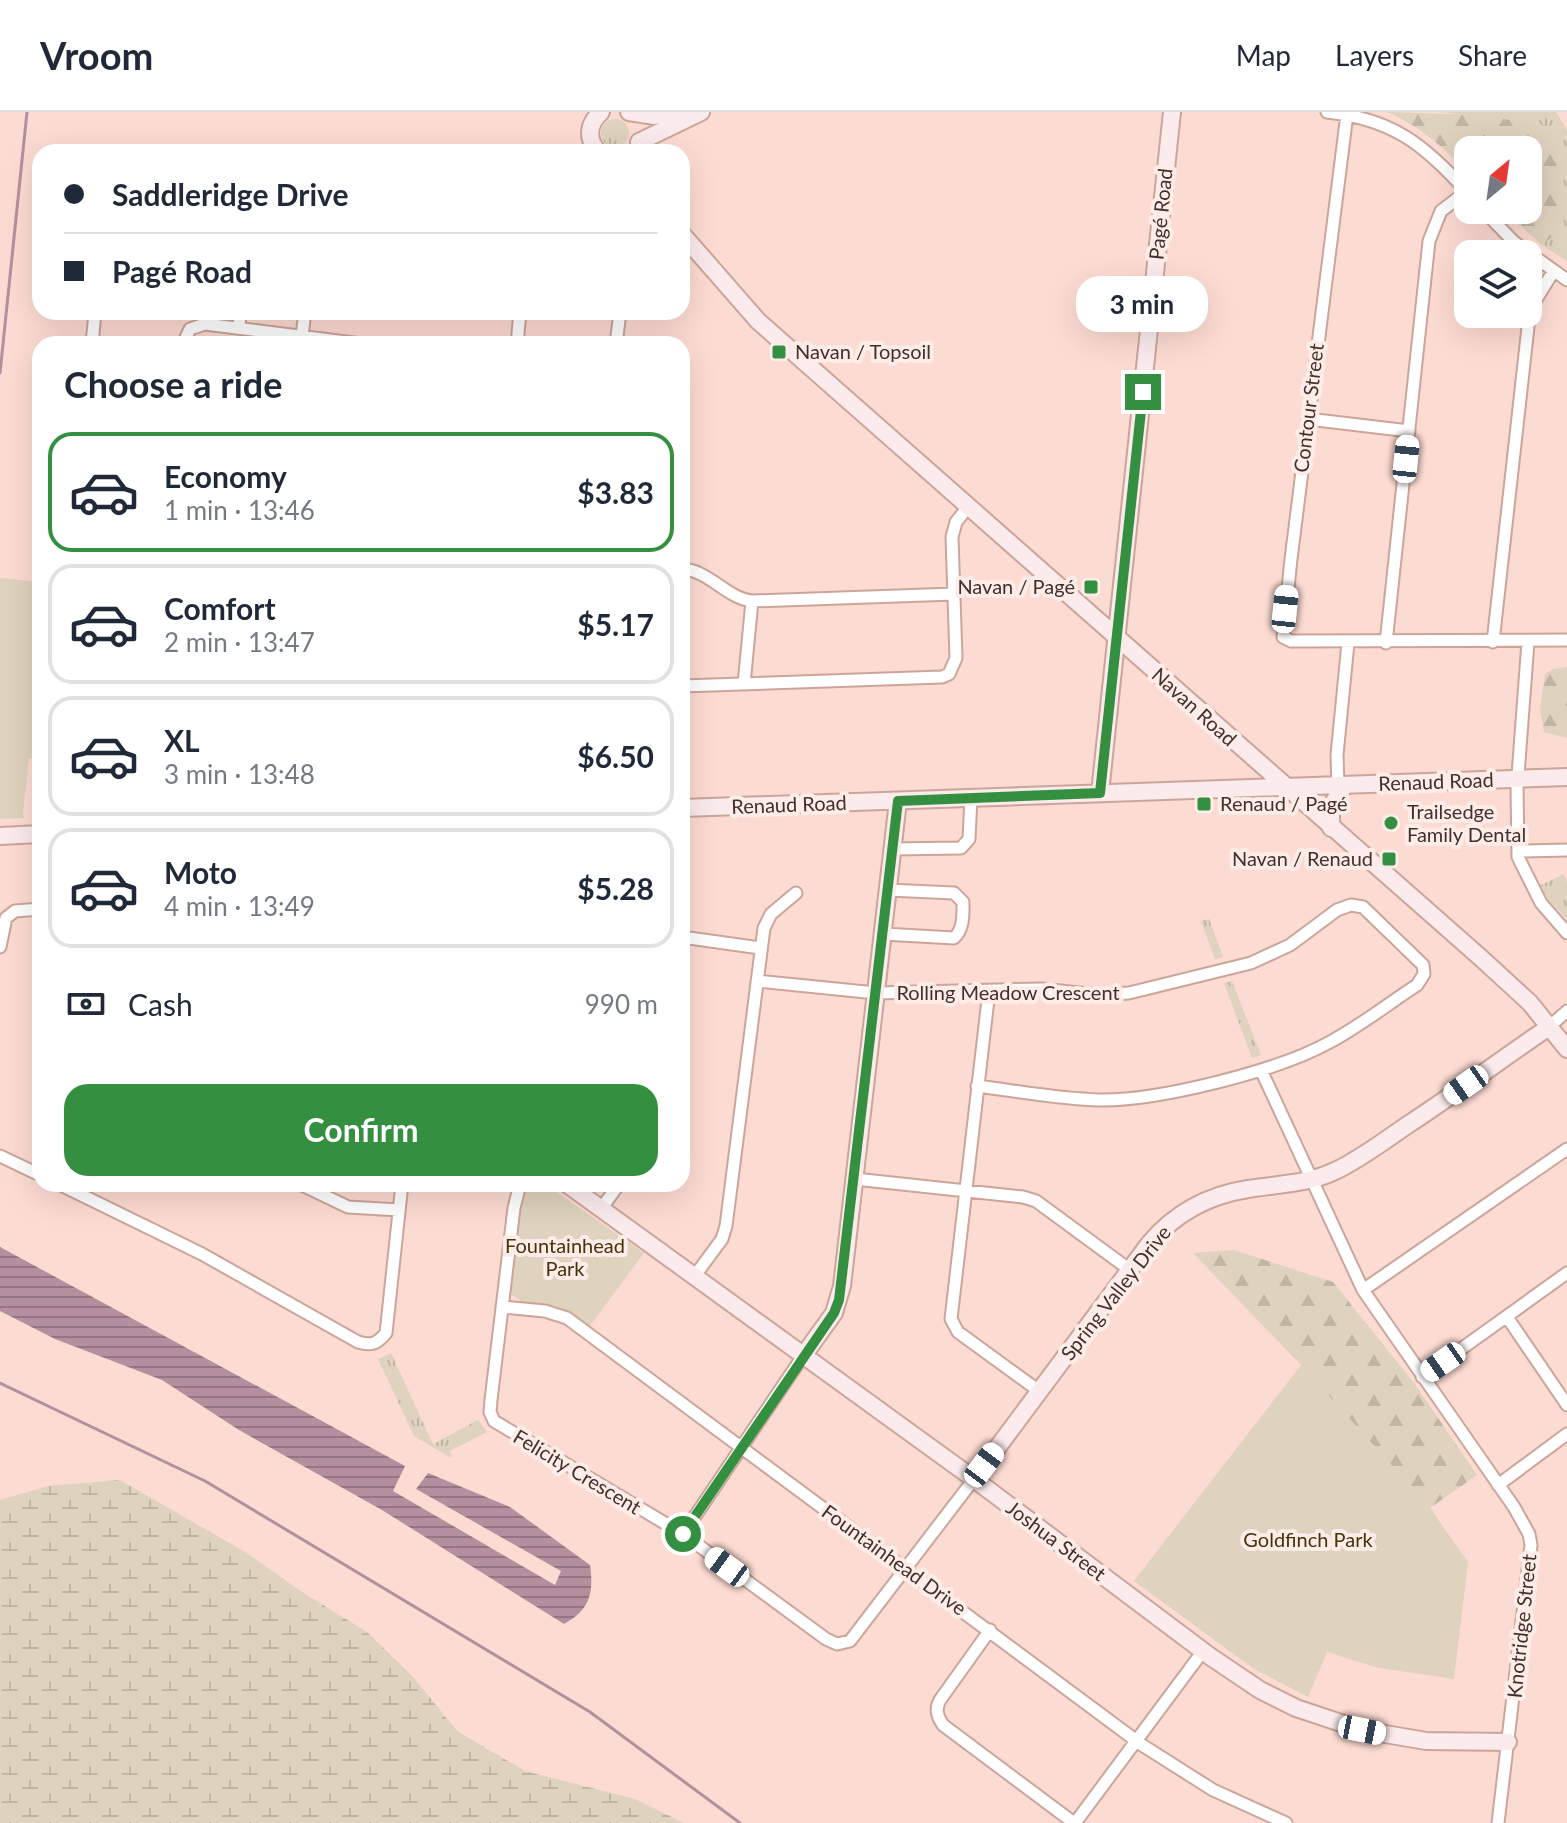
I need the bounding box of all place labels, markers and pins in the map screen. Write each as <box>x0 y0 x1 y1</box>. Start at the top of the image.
place label: Navan / Topsoil <box>795 339 931 363</box>
marker: Navan / Topsoil <box>770 343 788 361</box>
place label: Navan / Pagé <box>957 574 1075 598</box>
marker: Navan / Pagé <box>1082 578 1100 596</box>
place label: Renaud / Pagé <box>1220 791 1348 815</box>
marker: Renaud / Pagé <box>1195 795 1213 813</box>
place label: Trailsedge Family Dental <box>1407 799 1526 846</box>
marker: Trailsedge Family Dental <box>1382 814 1400 832</box>
place label: Navan / Renaud <box>1232 846 1373 870</box>
marker: Navan / Renaud <box>1380 850 1398 868</box>

